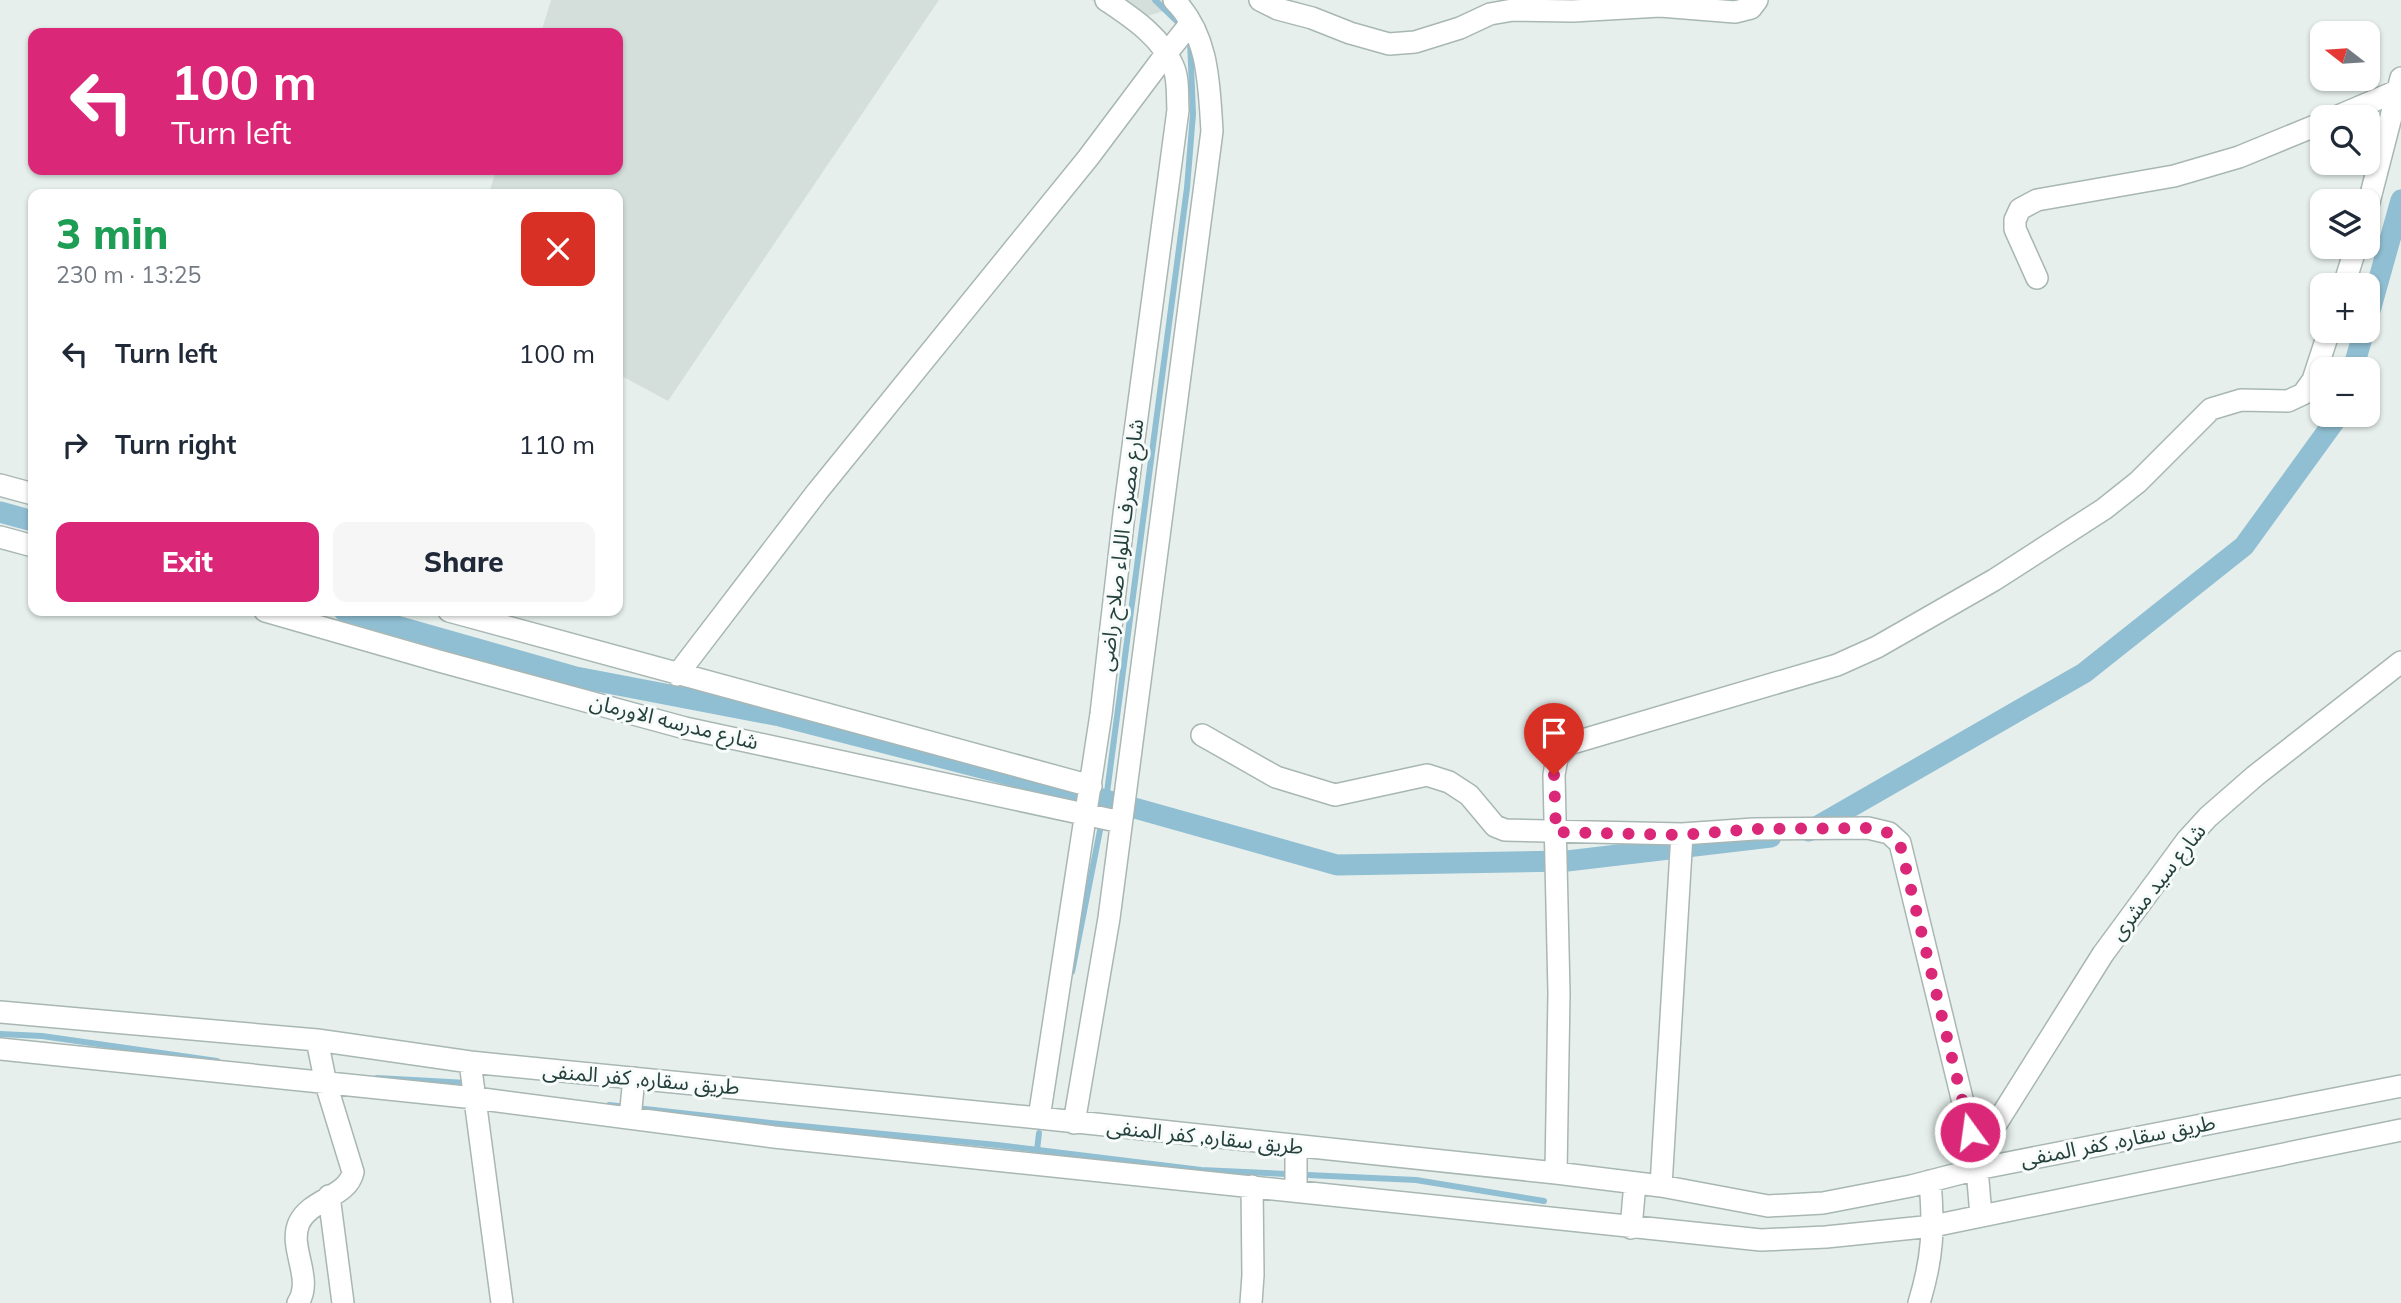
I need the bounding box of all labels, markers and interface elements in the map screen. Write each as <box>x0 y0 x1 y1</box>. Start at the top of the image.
north arrow <box>2310 21 2380 91</box>
map controls <box>2310 21 2380 427</box>
text: 100 m <box>171 51 317 112</box>
icon: left <box>56 56 147 147</box>
button: search <box>2310 105 2380 175</box>
text: Turn left <box>171 112 291 152</box>
button: layers <box>2310 189 2380 259</box>
text: 3 min <box>56 207 169 260</box>
button: close <box>521 212 595 286</box>
text: 230 m · 13:25 <box>56 260 201 289</box>
button: + <box>2310 273 2380 343</box>
icon: left <box>56 335 94 373</box>
text: Turn left <box>115 337 217 370</box>
text: 100 m <box>519 337 595 370</box>
button: − <box>2310 357 2380 427</box>
street label: شارع مصرف اللواء صلاح راضى <box>1092 417 1151 673</box>
icon: right <box>56 426 94 464</box>
text: Turn right <box>115 428 236 461</box>
text: 110 m <box>519 428 595 461</box>
button: Exit <box>56 522 319 602</box>
button: Share <box>333 522 595 602</box>
street label: شارع مدرسه الاورمان <box>587 688 761 757</box>
pin <box>1524 703 1584 775</box>
icon: arrive <box>1535 714 1573 752</box>
street label: شارع سيد مشرى <box>2104 818 2213 947</box>
street label: طريق سقاره, كفر المنفى <box>541 1056 741 1101</box>
position arrow <box>1933 1095 2007 1169</box>
street label: طريق سقاره, كفر المنفى <box>2018 1108 2218 1173</box>
street label: طريق سقاره, كفر المنفى <box>1105 1113 1305 1160</box>

